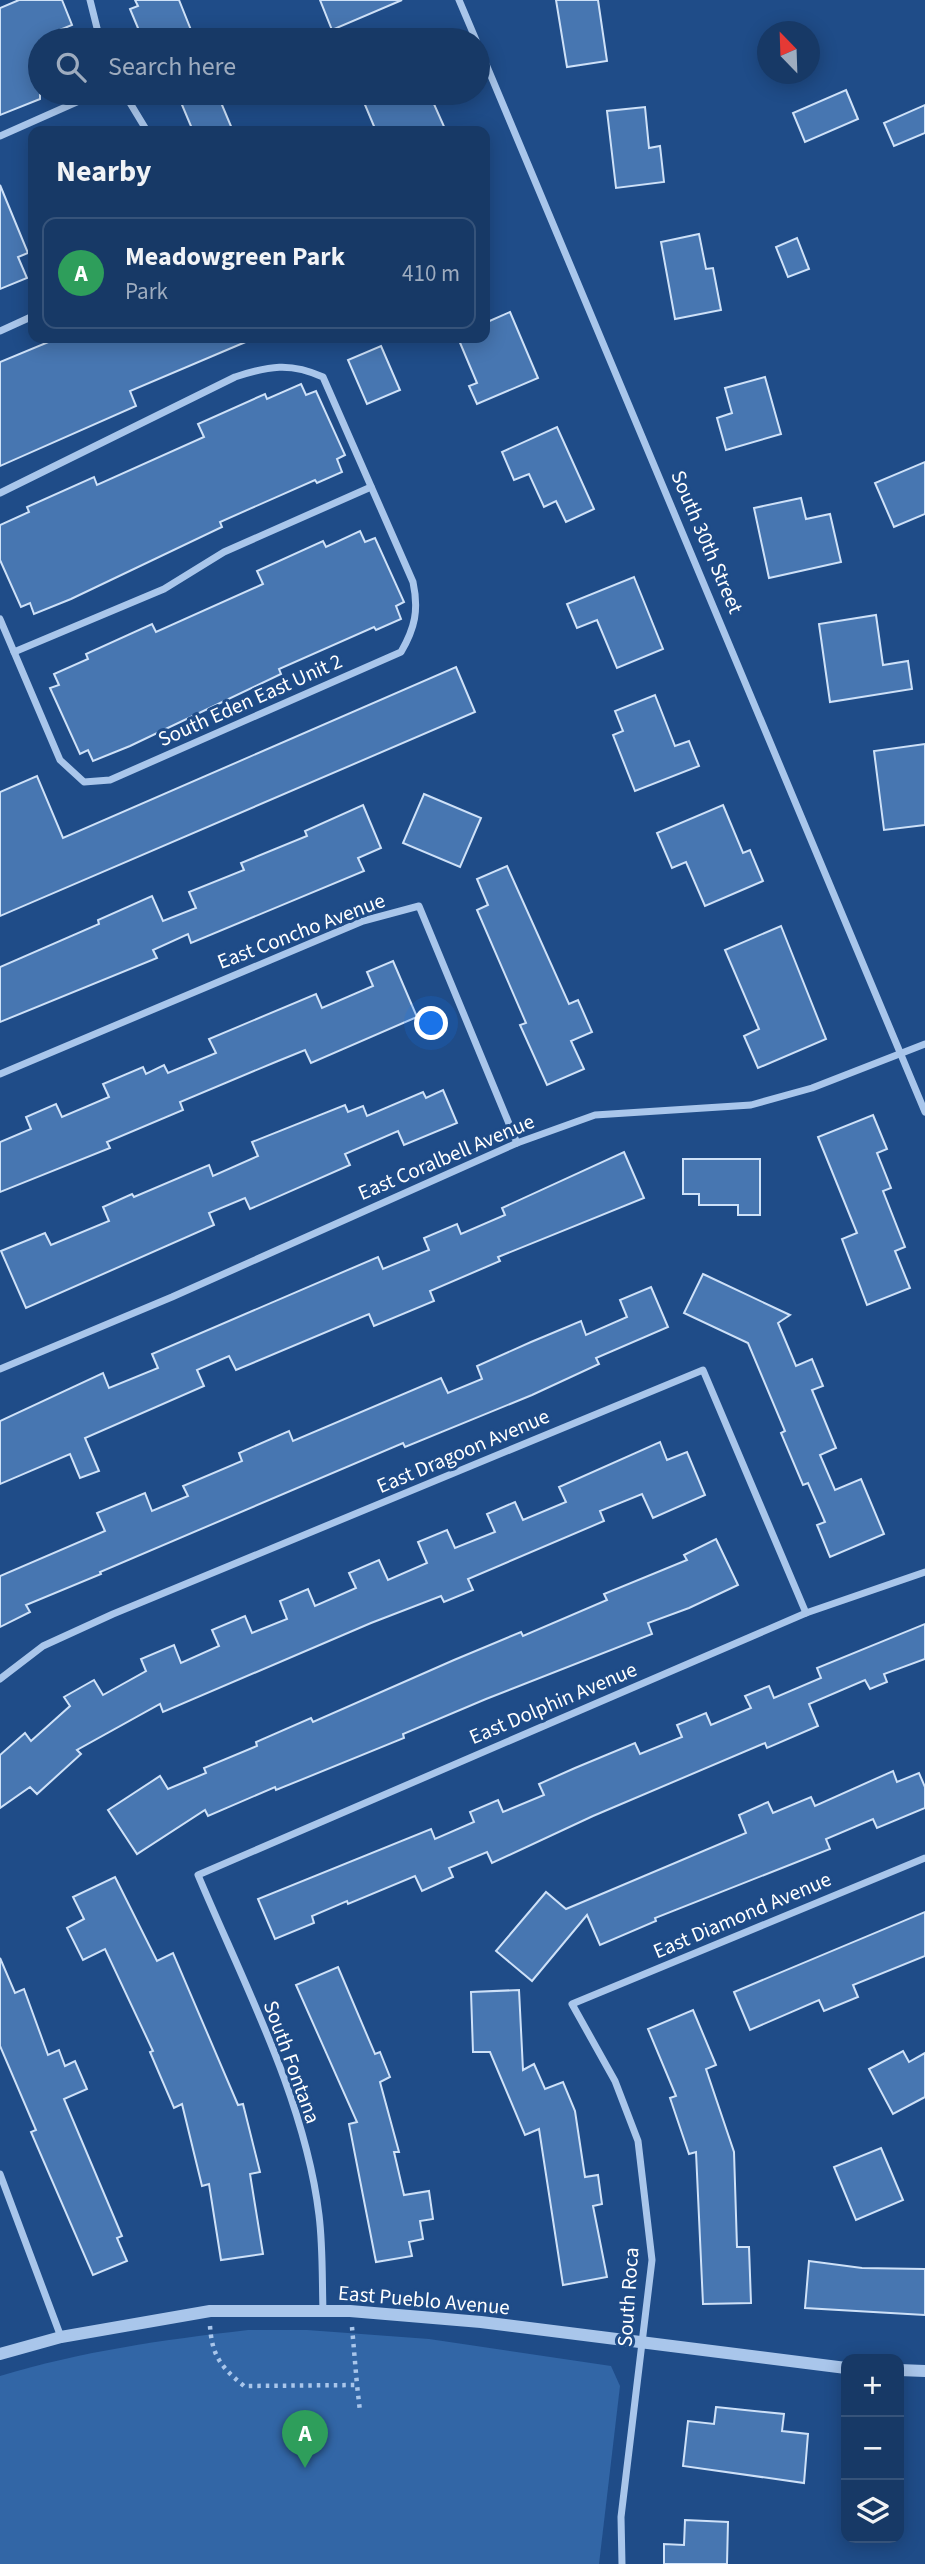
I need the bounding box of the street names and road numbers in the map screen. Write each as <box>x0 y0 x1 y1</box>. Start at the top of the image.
street label: South 30th Street <box>663 466 751 618</box>
street label: South Eden East Unit 2 <box>153 646 347 754</box>
street label: East Concho Avenue <box>213 885 389 977</box>
street label: East Coralbell Avenue <box>353 1106 539 1208</box>
street label: East Dragoon Avenue <box>372 1401 554 1501</box>
street label: East Dolphin Avenue <box>464 1654 642 1752</box>
street label: East Diamond Avenue <box>648 1864 836 1966</box>
street label: South Fontana <box>256 1996 328 2128</box>
street label: South Roca <box>610 2246 646 2348</box>
street label: East Pueblo Avenue <box>337 2278 511 2322</box>

